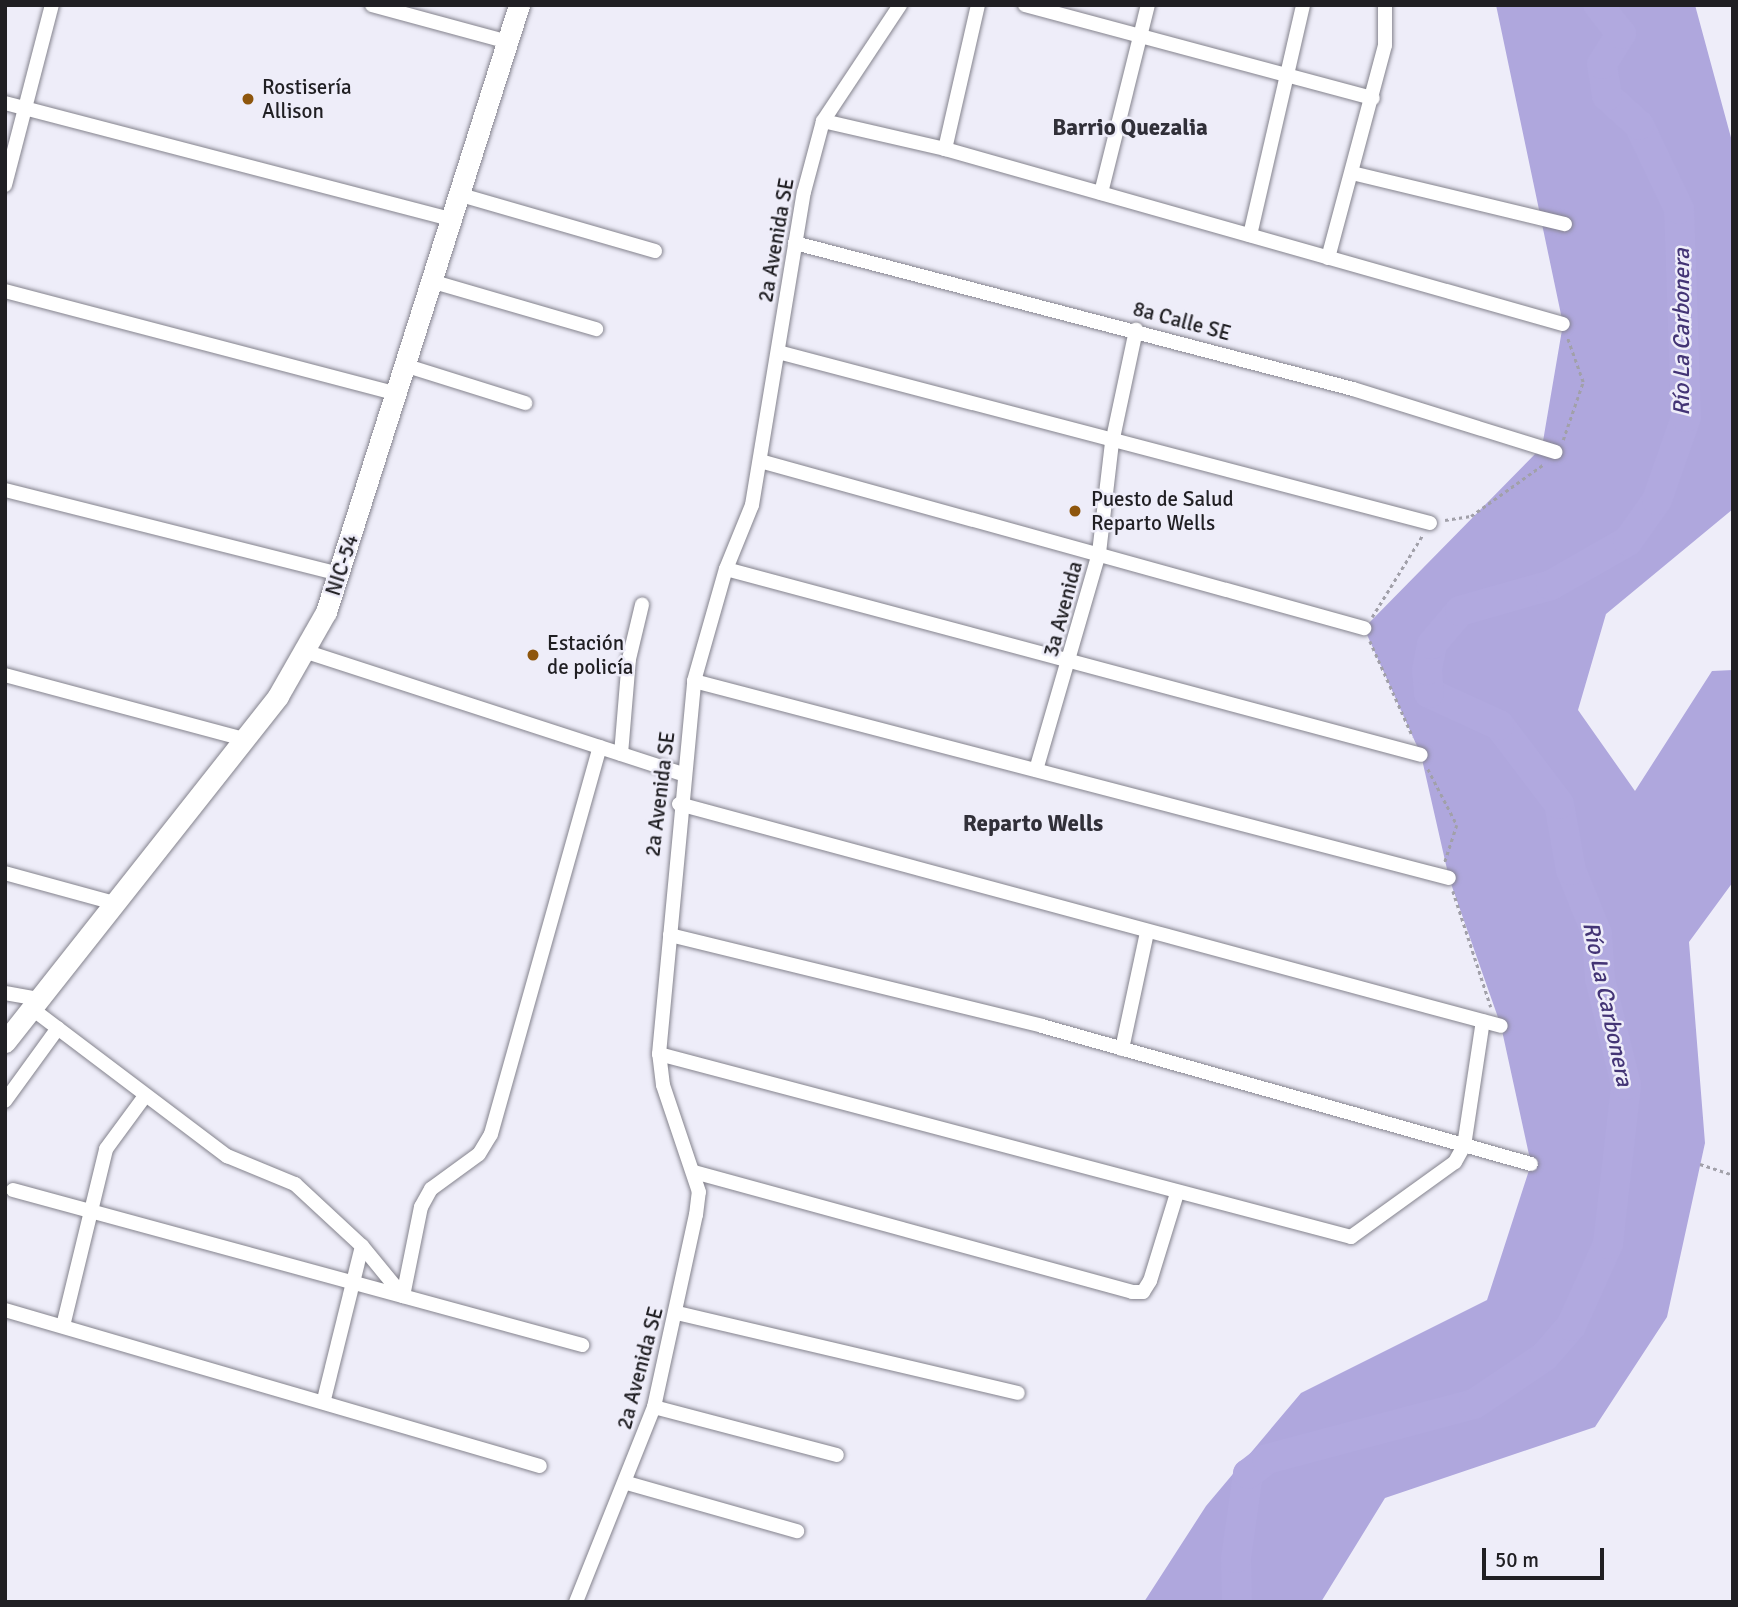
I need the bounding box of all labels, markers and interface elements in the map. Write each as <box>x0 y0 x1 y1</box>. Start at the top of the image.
place label: Rostisería Allison <box>262 74 352 124</box>
marker: Rostisería Allison <box>240 91 256 107</box>
district label: Barrio Quezalia <box>1052 114 1208 142</box>
street label: 2a Avenida SE <box>753 176 799 304</box>
water label: Río La Carbonera <box>1668 248 1696 416</box>
street label: 8a Calle SE <box>1130 296 1234 346</box>
place label: Puesto de Salud Reparto Wells <box>1091 486 1234 536</box>
marker: Puesto de Salud Reparto Wells <box>1065 501 1085 521</box>
street label: NIC-54 <box>320 531 364 599</box>
street label: 3a Avenida <box>1038 558 1088 660</box>
place label: Estación de policía <box>547 630 634 680</box>
marker: Estación de policía <box>525 647 541 663</box>
street label: 2a Avenida SE <box>640 730 680 858</box>
district label: Reparto Wells <box>963 810 1103 838</box>
water label: Río La Carbonera <box>1576 919 1638 1089</box>
street label: 2a Avenida SE <box>612 1304 668 1432</box>
scale bar <box>1486 1534 1608 1578</box>
text: 50 m <box>1495 1547 1539 1573</box>

